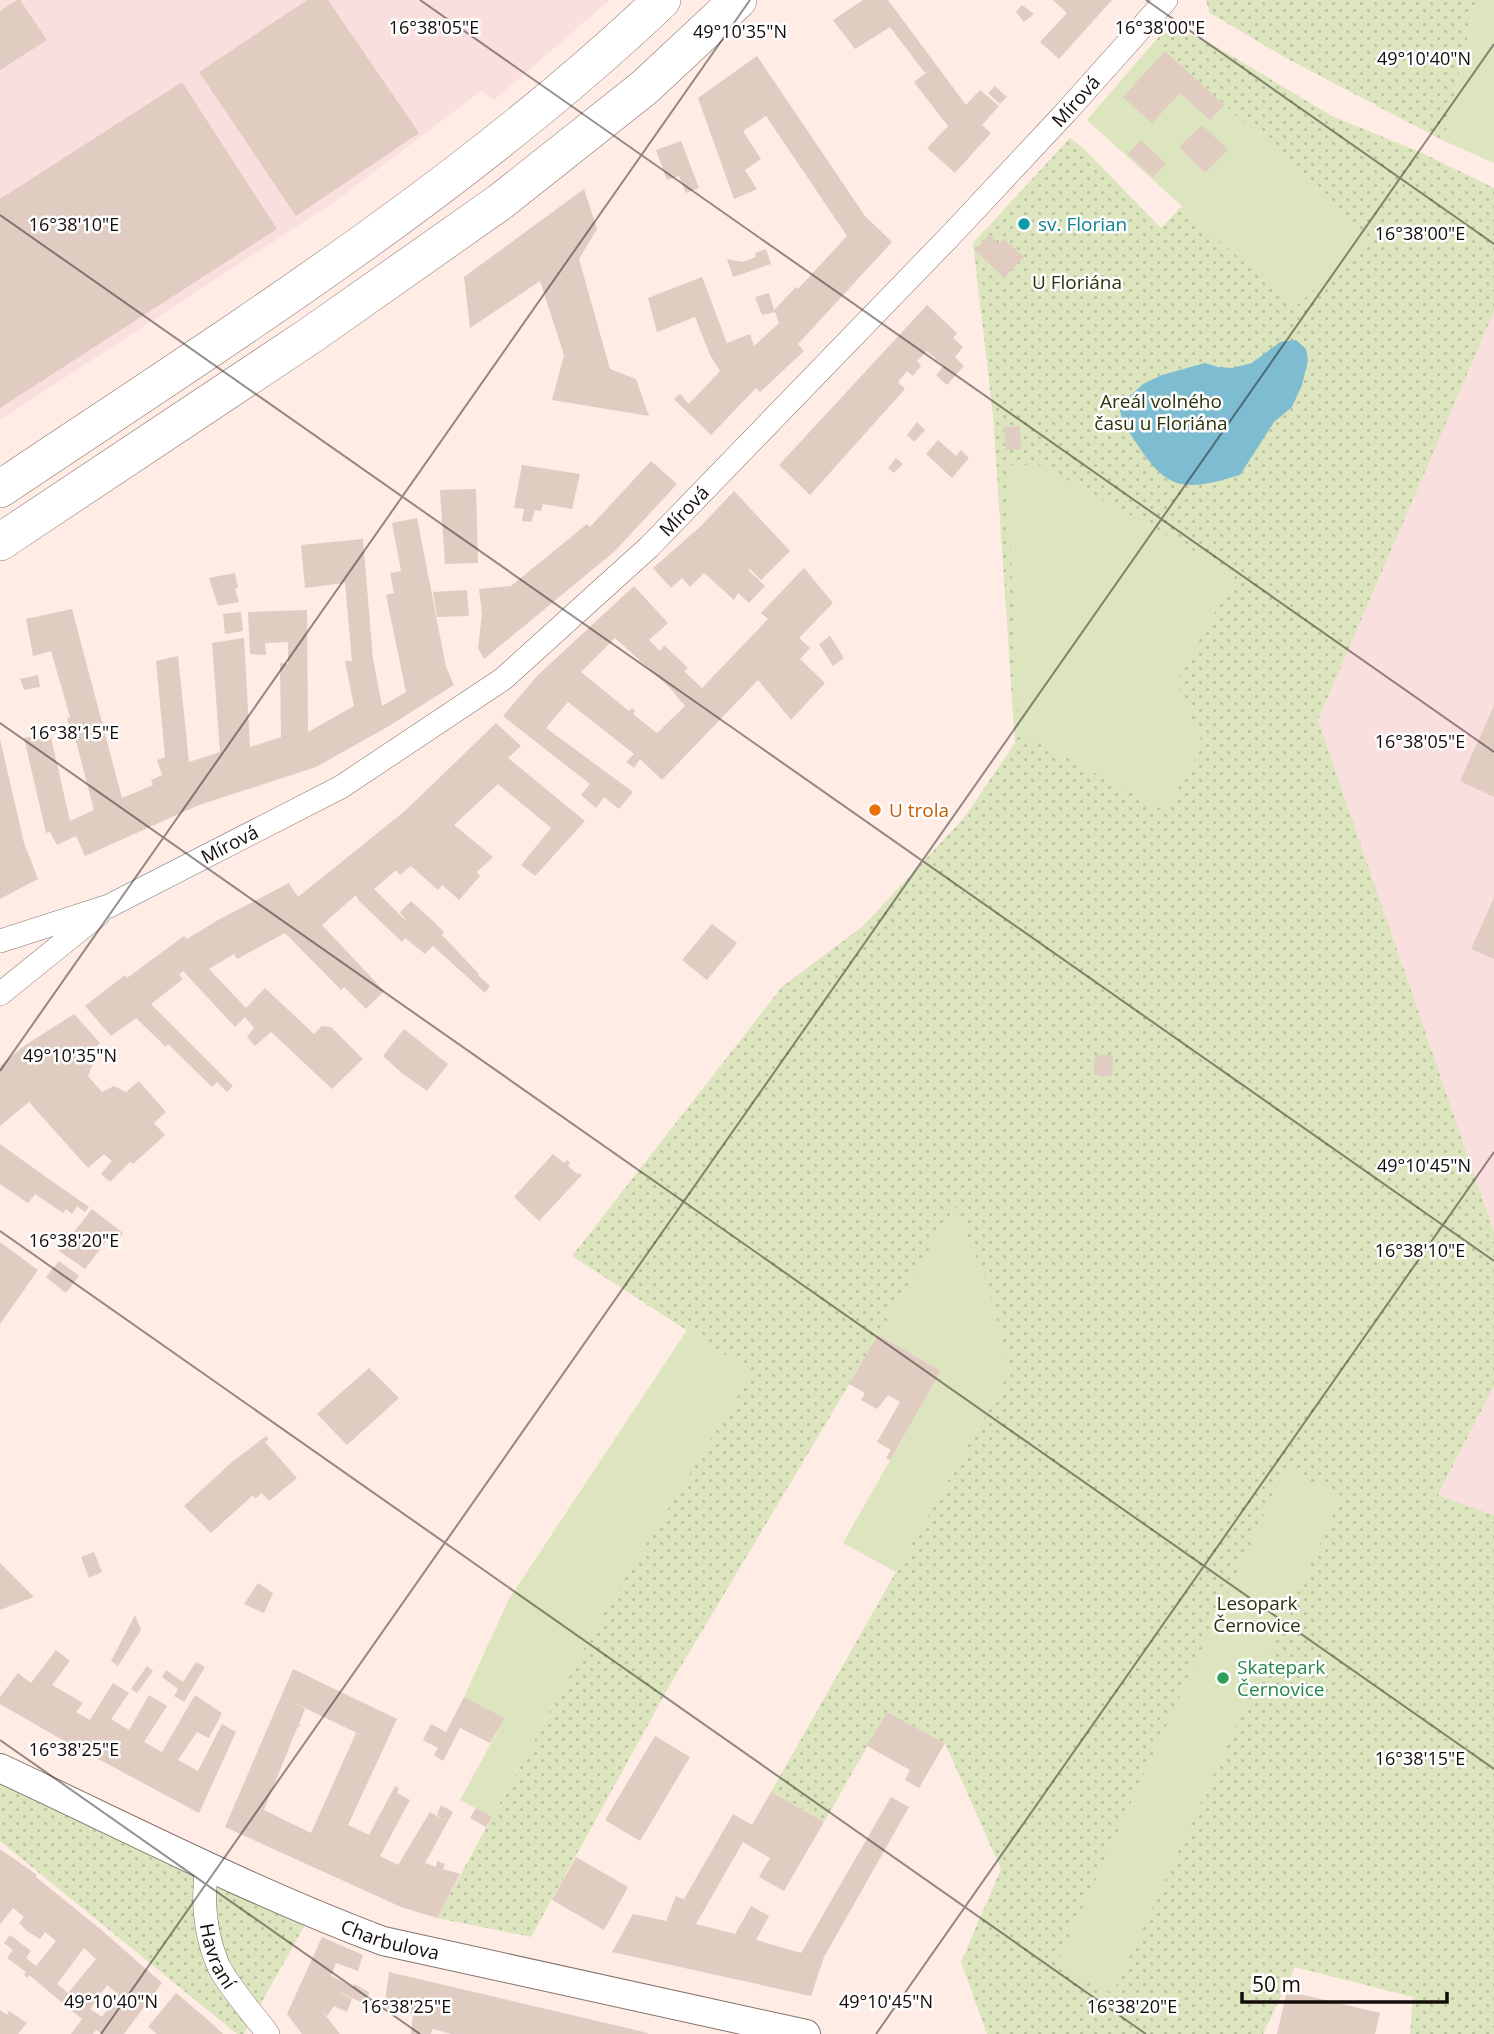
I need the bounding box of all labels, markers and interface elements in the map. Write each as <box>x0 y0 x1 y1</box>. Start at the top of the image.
text: 16°38'05"E <box>389 15 479 39</box>
text: 16°38'00"E <box>1115 15 1205 39</box>
text: 49°10'35"N <box>693 19 787 43</box>
text: 49°10'40"N <box>1377 46 1471 70</box>
street label: Mírová <box>1046 70 1106 133</box>
place label: sv. Florian <box>1038 211 1127 237</box>
text: 16°38'10"E <box>29 212 119 236</box>
marker: sv. Florian <box>1016 216 1032 232</box>
text: 16°38'00"E <box>1375 221 1465 245</box>
park label: U Floriána <box>1032 269 1122 295</box>
park label: Areál volného času u Floriána <box>1094 388 1228 436</box>
street label: Mírová <box>653 480 715 542</box>
text: 16°38'15"E <box>29 720 119 744</box>
text: 16°38'05"E <box>1375 729 1465 753</box>
place label: U trola <box>889 797 949 823</box>
marker: U trola <box>867 802 883 818</box>
street label: Mírová <box>196 819 263 870</box>
text: 49°10'35"N <box>23 1043 117 1067</box>
text: 49°10'45"N <box>1377 1153 1471 1177</box>
text: 16°38'20"E <box>29 1228 119 1252</box>
text: 16°38'10"E <box>1375 1238 1465 1262</box>
park label: Lesopark Černovice <box>1213 1590 1301 1638</box>
place label: Skatepark Černovice <box>1237 1654 1325 1702</box>
marker: Skatepark Černovice <box>1215 1670 1231 1686</box>
text: 16°38'25"E <box>29 1737 119 1761</box>
text: 16°38'15"E <box>1375 1746 1465 1770</box>
street label: Charbulova <box>337 1913 442 1966</box>
street label: Havraní <box>194 1921 243 1995</box>
scale bar <box>1242 1960 1447 2004</box>
text: 50 m <box>1252 1970 1301 1998</box>
text: 49°10'40"N <box>64 1989 158 2013</box>
text: 49°10'45"N <box>839 1989 933 2013</box>
text: 16°38'25"E <box>361 1994 451 2018</box>
text: 16°38'20"E <box>1087 1994 1177 2018</box>

